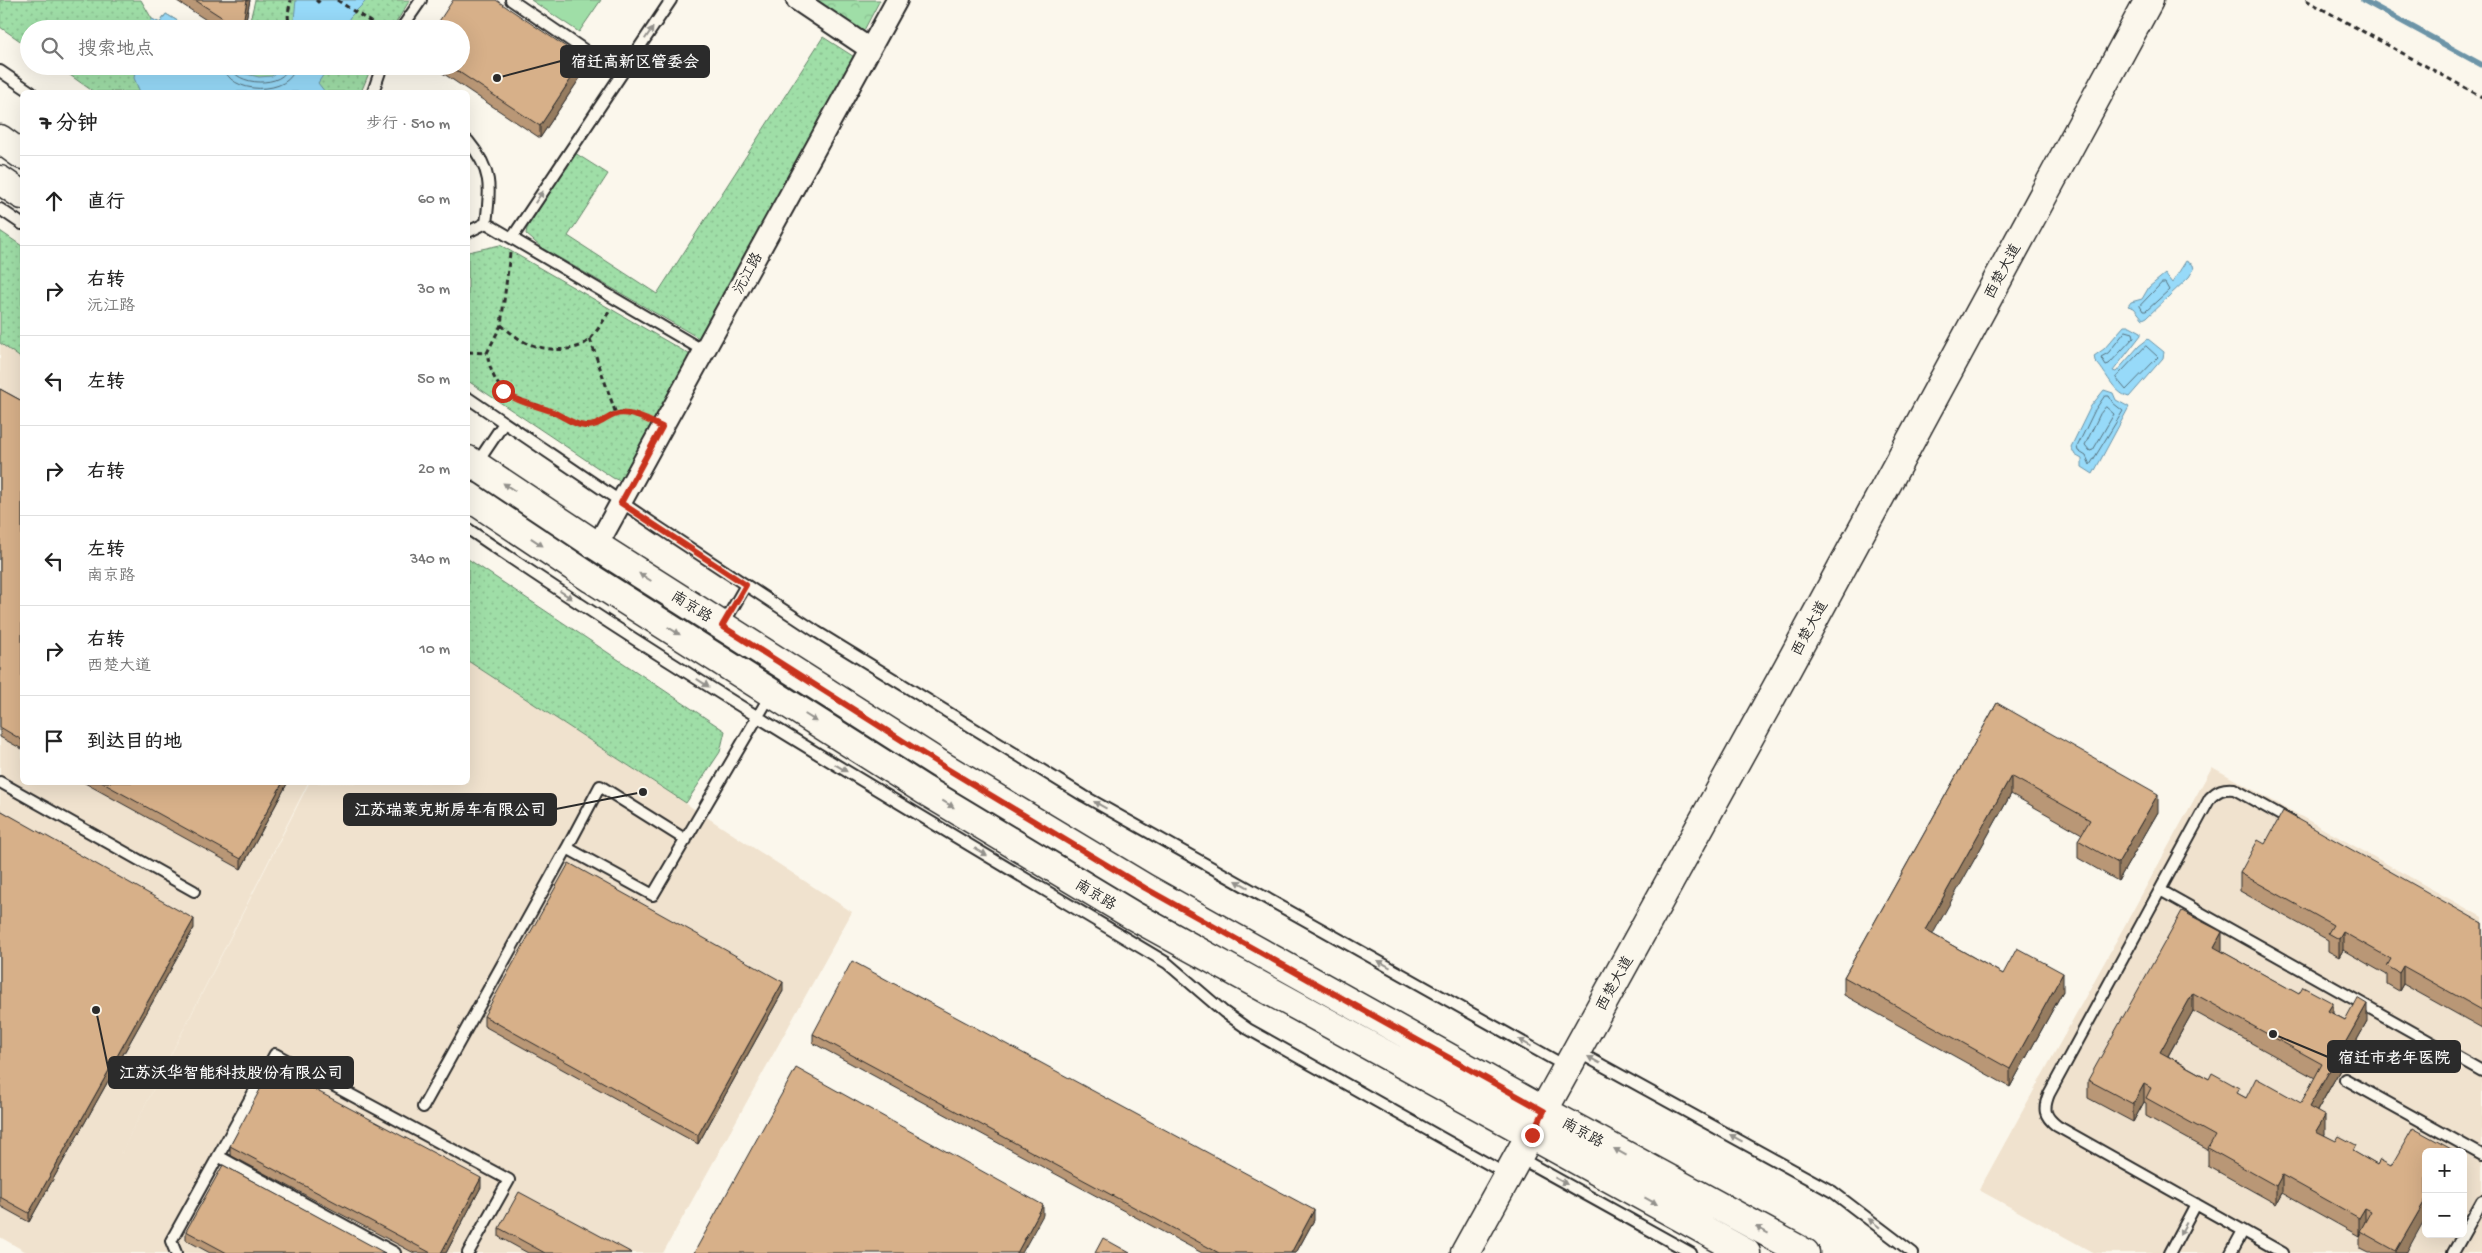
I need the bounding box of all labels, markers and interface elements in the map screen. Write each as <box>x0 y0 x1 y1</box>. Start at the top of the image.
search box <box>20 20 470 75</box>
one-way arrow <box>644 26 654 40</box>
icon: search <box>38 34 66 62</box>
text: 搜索地点 <box>78 39 154 62</box>
callout: 宿迁高新区管委会 <box>561 46 709 77</box>
text: 宿迁高新区管委会 <box>571 53 699 74</box>
text: 7 分钟 <box>40 113 98 138</box>
text: 步行 · 510 m <box>366 116 450 135</box>
icon: ahead <box>40 187 68 215</box>
text: 60 m <box>418 191 450 210</box>
one-way arrow <box>535 191 544 204</box>
text: 直行 <box>87 192 125 215</box>
street label: 西楚大道 <box>1982 241 2026 303</box>
street label: 沅江路 <box>730 250 768 298</box>
text: 右转 <box>87 270 125 293</box>
icon: right <box>40 277 68 305</box>
text: 30 m <box>417 281 450 300</box>
text: 沅江路 <box>87 298 135 317</box>
icon: left <box>40 367 68 395</box>
text: 50 m <box>417 371 450 390</box>
text: 左转 <box>87 372 125 395</box>
route start <box>492 380 515 403</box>
icon: right <box>40 457 68 485</box>
text: 20 m <box>418 461 450 480</box>
text: 右转 <box>87 462 125 485</box>
one-way arrow <box>502 483 516 492</box>
one-way arrow <box>531 537 544 547</box>
text: 左转 <box>87 540 125 563</box>
icon: left <box>40 547 68 575</box>
text: 340 m <box>410 551 450 570</box>
text: 南京路 <box>87 568 135 587</box>
one-way arrow <box>638 572 651 581</box>
street label: 南京路 <box>667 587 715 627</box>
one-way arrow <box>560 590 573 600</box>
street label: 西楚大道 <box>1789 598 1833 660</box>
one-way arrow <box>667 626 680 635</box>
text: 右转 <box>87 630 125 653</box>
icon: right <box>40 637 68 665</box>
text: 10 m <box>419 641 450 660</box>
text: 西楚大道 <box>87 658 151 677</box>
one-way arrow <box>696 678 710 688</box>
one-way arrow <box>804 713 817 723</box>
icon: arrive <box>40 727 68 755</box>
text: 到达目的地 <box>87 732 182 755</box>
one-way arrow <box>835 764 848 773</box>
callout: 江苏瑞莱克斯房车有限公司 <box>344 794 556 825</box>
one-way arrow <box>942 800 955 809</box>
one-way arrow <box>1094 800 1107 809</box>
text: 江苏瑞莱克斯房车有限公司 <box>354 801 546 822</box>
one-way arrow <box>974 847 987 856</box>
street label: 南京路 <box>1071 876 1119 915</box>
one-way arrow <box>1235 880 1249 888</box>
street label: 西楚大道 <box>1593 953 1638 1015</box>
one-way arrow <box>1377 959 1390 968</box>
one-way arrow <box>1519 1039 1532 1048</box>
callout: 宿迁市老年医院 <box>2328 1041 2460 1072</box>
text: 宿迁市老年医院 <box>2338 1049 2450 1070</box>
one-way arrow <box>1586 1056 1601 1064</box>
callout: 江苏沃华智能科技股份有限公司 <box>109 1057 353 1088</box>
text: 江苏沃华智能科技股份有限公司 <box>119 1064 343 1085</box>
street label: 南京路 <box>1558 1114 1607 1153</box>
route end <box>1521 1124 1544 1147</box>
one-way arrow <box>1729 1134 1743 1143</box>
one-way arrow <box>1612 1148 1627 1156</box>
map controls <box>2422 1148 2467 1238</box>
button: + <box>2422 1148 2467 1193</box>
one-way arrow <box>1555 1177 1568 1186</box>
button: − <box>2422 1193 2467 1238</box>
one-way arrow <box>1644 1197 1658 1205</box>
one-way arrow <box>1868 1218 1881 1229</box>
one-way arrow <box>2179 1221 2187 1236</box>
one-way arrow <box>1755 1226 1770 1234</box>

